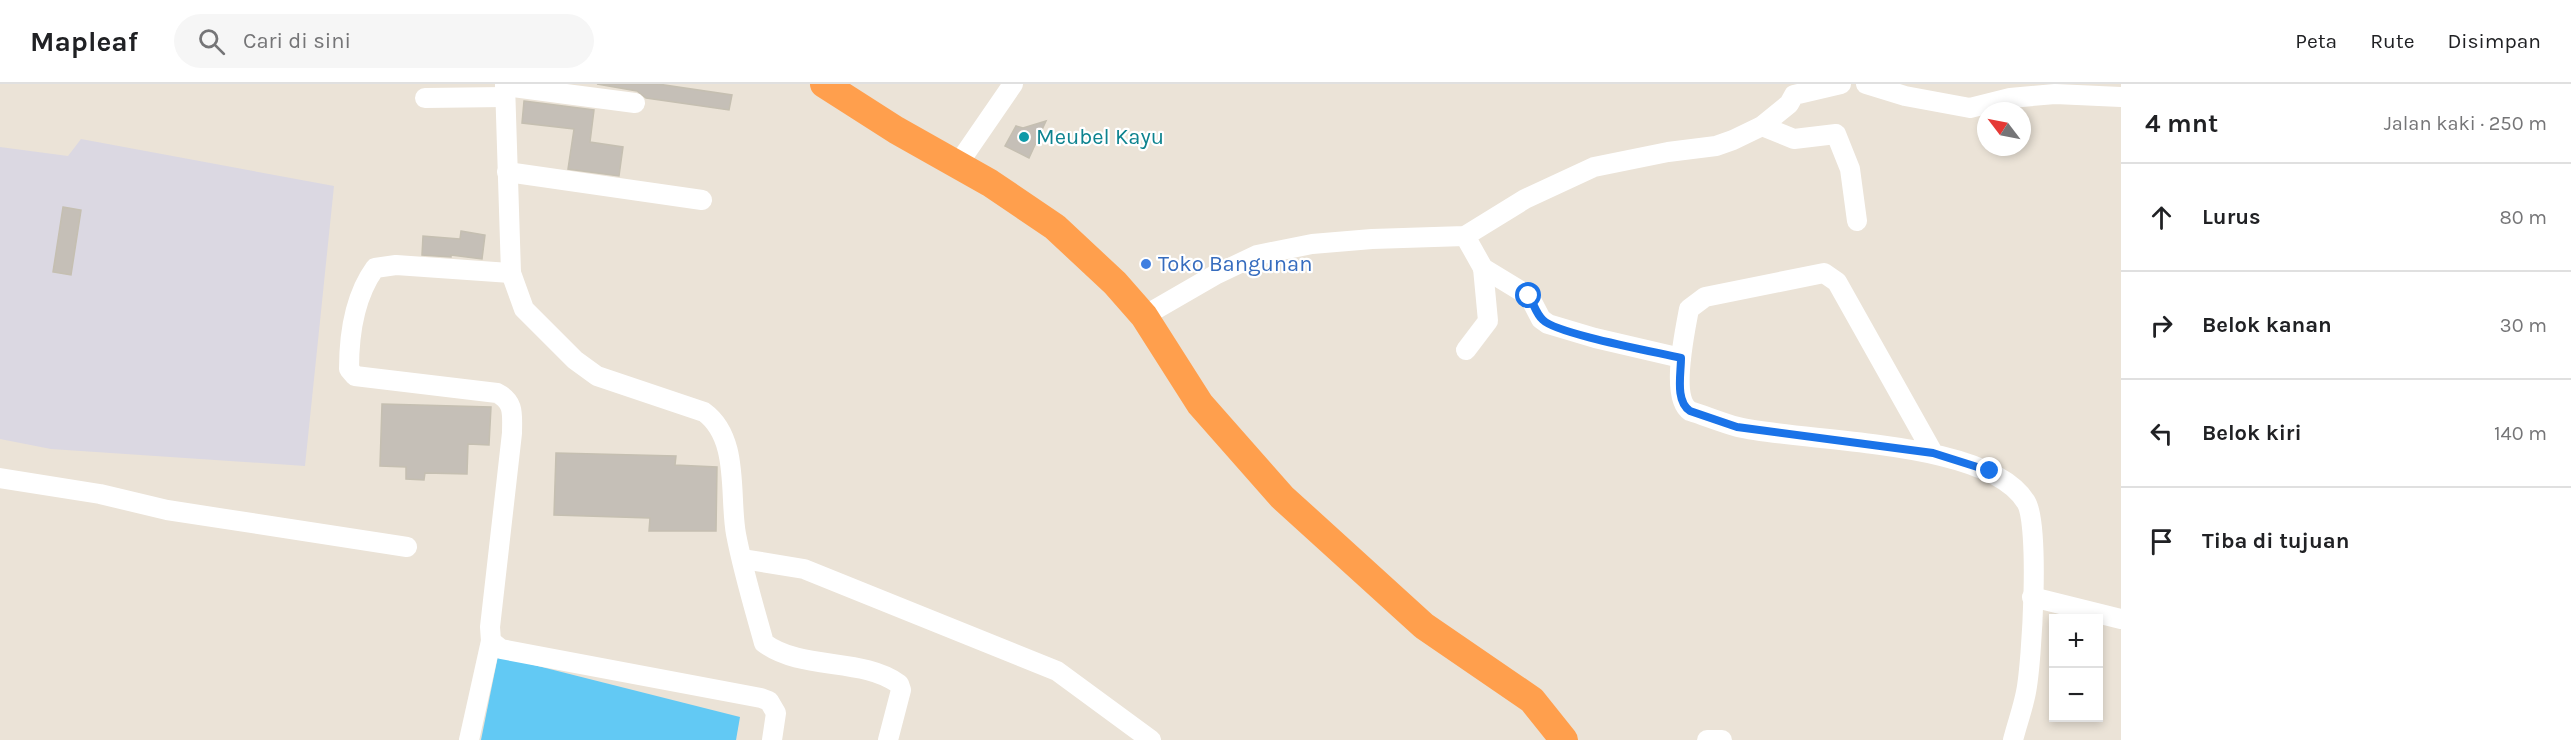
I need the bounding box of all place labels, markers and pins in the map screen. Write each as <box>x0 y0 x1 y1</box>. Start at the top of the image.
place label: Meubel Kayu <box>1036 124 1164 150</box>
marker: Meubel Kayu <box>1017 130 1031 144</box>
place label: Toko Bangunan <box>1158 251 1312 277</box>
marker: Toko Bangunan <box>1139 257 1153 271</box>

